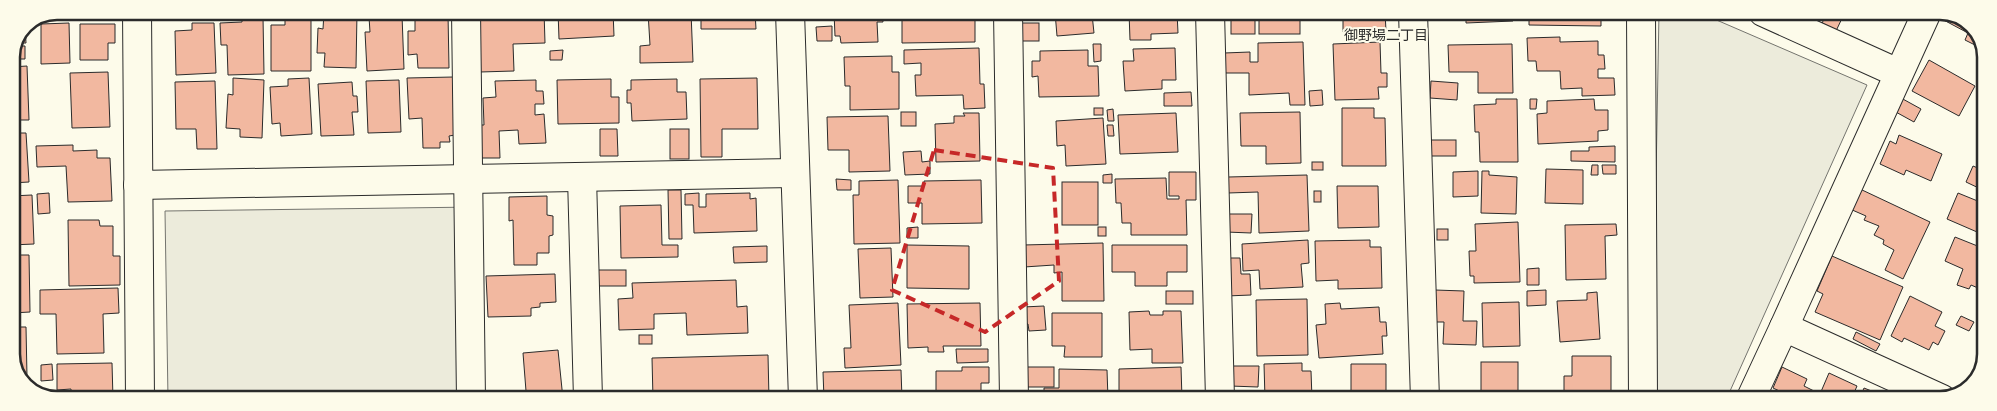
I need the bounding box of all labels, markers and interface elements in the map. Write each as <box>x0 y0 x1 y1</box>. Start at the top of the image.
district label: 御野場二丁目 <box>1344 26 1428 43</box>

